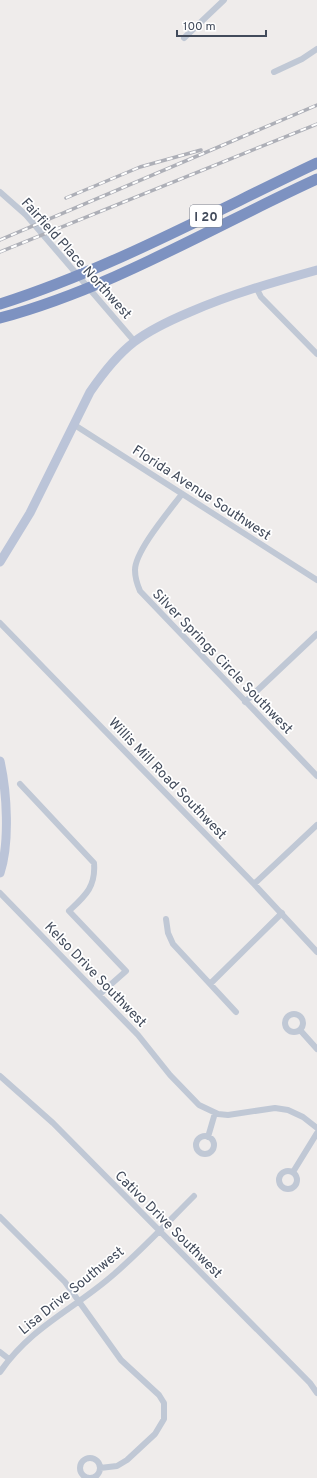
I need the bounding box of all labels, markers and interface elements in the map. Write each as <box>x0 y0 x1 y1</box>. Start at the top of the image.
scale bar <box>177 12 266 38</box>
text: 100 m <box>183 19 216 35</box>
street label: Fairfield Place Northwest <box>17 195 135 323</box>
road number: I 20 <box>190 205 222 227</box>
street label: Florida Avenue Southwest <box>129 442 274 544</box>
street label: Silver Springs Circle Southwest <box>148 586 296 738</box>
street label: Willis Mill Road Southwest <box>104 715 230 843</box>
street label: Kelso Drive Southwest <box>40 919 150 1031</box>
street label: Cativo Drive Southwest <box>111 1168 225 1282</box>
street label: Lisa Drive Southwest <box>16 1244 128 1339</box>

